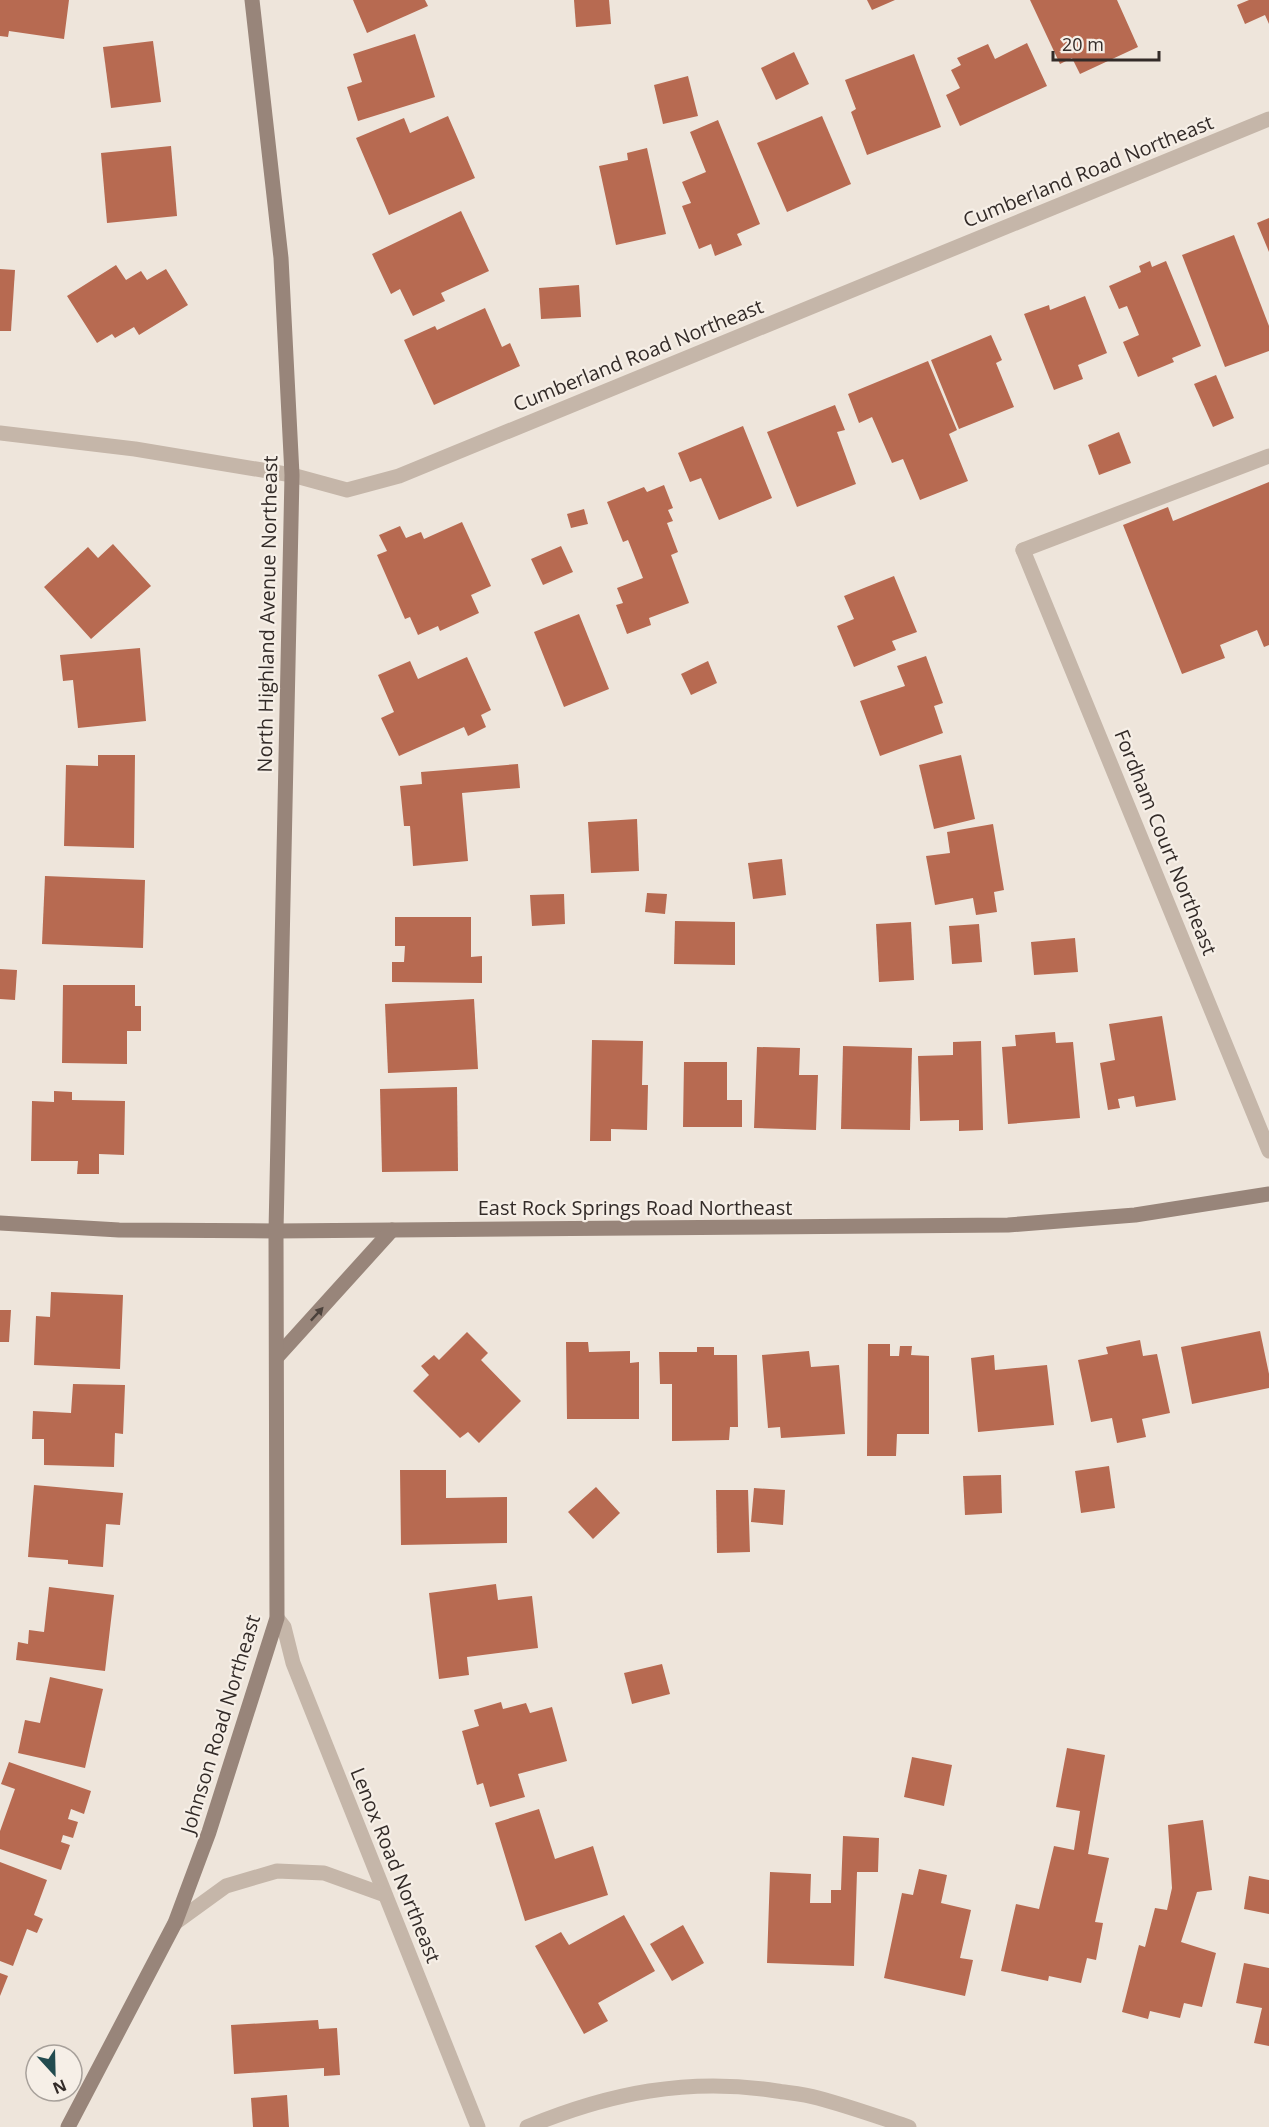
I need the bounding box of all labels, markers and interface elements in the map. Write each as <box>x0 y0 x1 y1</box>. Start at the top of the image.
scale bar <box>1053 24 1160 62</box>
text: 20 m <box>1062 32 1104 56</box>
street label: Cumberland Road Northeast <box>959 108 1217 234</box>
street label: Cumberland Road Northeast <box>509 292 767 418</box>
street label: North Highland Avenue Northeast <box>251 455 283 773</box>
street label: Fordham Court Northeast <box>1108 725 1224 959</box>
street label: East Rock Springs Road Northeast <box>478 1194 792 1221</box>
one-way arrow <box>310 1306 324 1321</box>
street label: Johnson Road Northeast <box>173 1611 266 1839</box>
street label: Lenox Road Northeast <box>344 1763 448 1967</box>
north arrow <box>24 2043 84 2103</box>
text: N <box>49 2074 70 2100</box>

